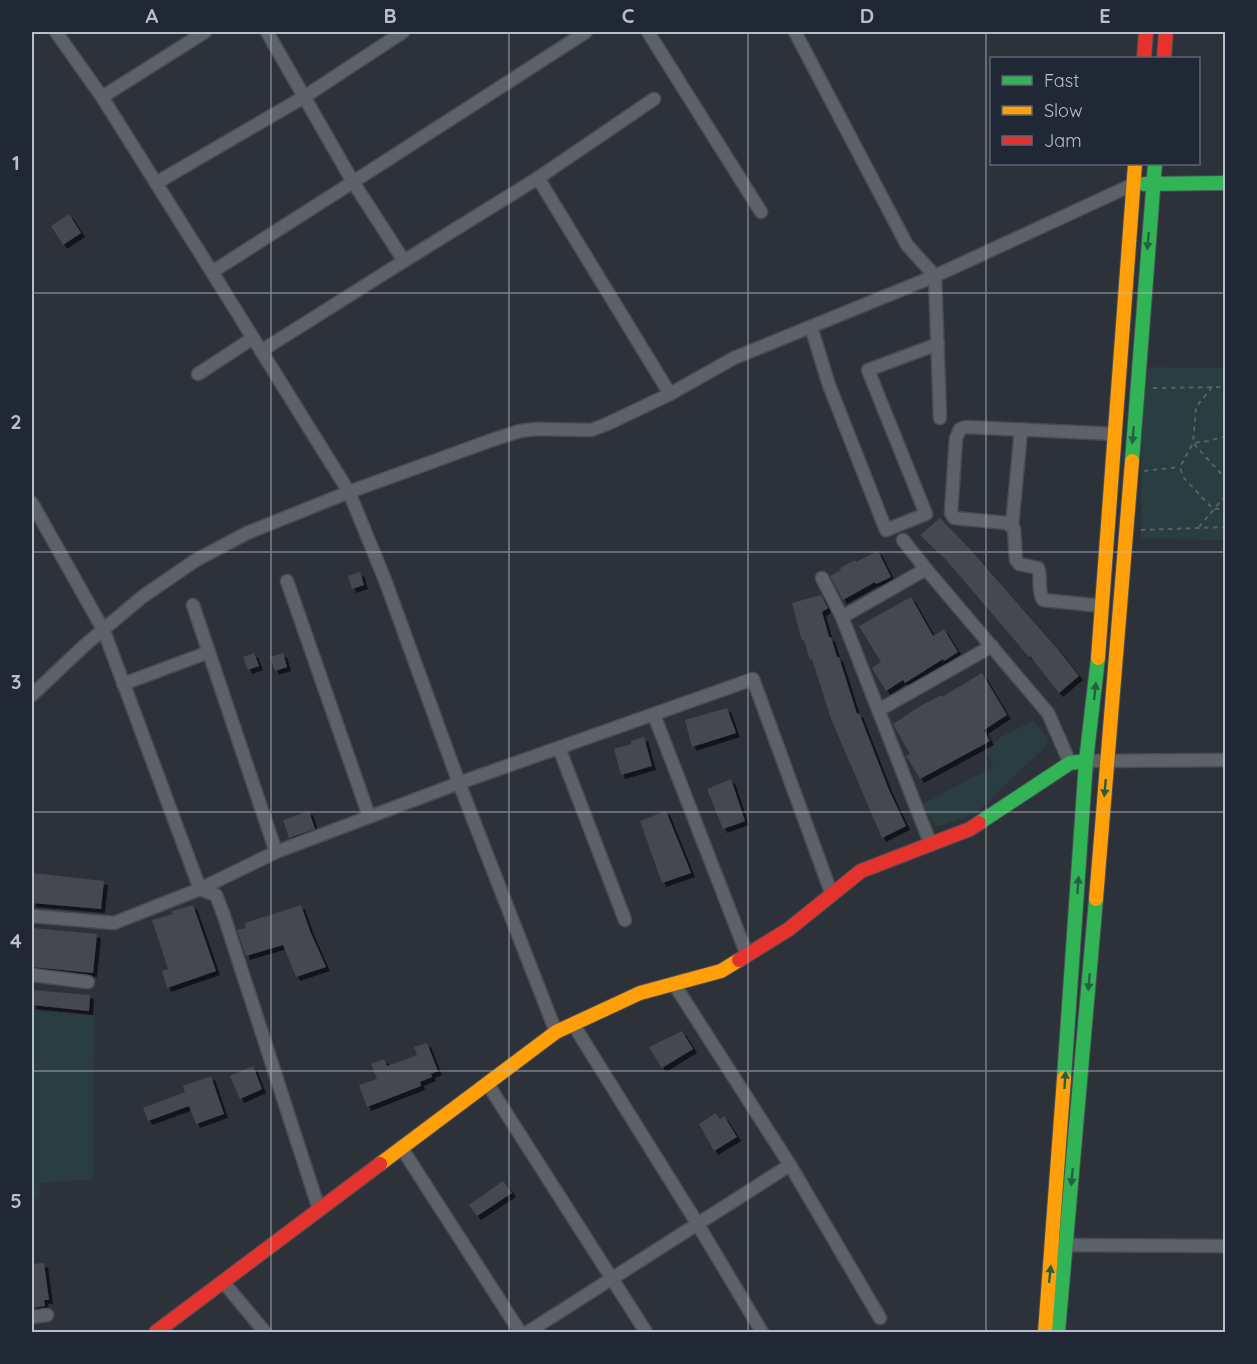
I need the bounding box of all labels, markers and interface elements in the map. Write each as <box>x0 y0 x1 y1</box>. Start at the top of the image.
text: A <box>146 3 159 28</box>
text: B <box>383 3 397 28</box>
text: C <box>622 3 635 28</box>
text: D <box>860 3 874 28</box>
text: E <box>1099 3 1111 28</box>
legend <box>990 57 1200 165</box>
text: Fast <box>1044 69 1079 92</box>
text: Slow <box>1044 99 1082 122</box>
text: Jam <box>1044 129 1082 152</box>
text: 1 <box>12 150 20 175</box>
one-way arrow <box>1143 232 1153 251</box>
text: 2 <box>10 409 22 434</box>
one-way arrow <box>1128 426 1138 445</box>
text: 3 <box>11 669 21 694</box>
one-way arrow <box>1090 682 1100 701</box>
one-way arrow <box>1100 779 1110 798</box>
one-way arrow <box>1073 876 1083 895</box>
text: 4 <box>10 928 22 953</box>
one-way arrow <box>1084 973 1094 992</box>
one-way arrow <box>1060 1070 1069 1089</box>
one-way arrow <box>1067 1167 1077 1186</box>
text: 5 <box>10 1188 22 1213</box>
one-way arrow <box>1046 1265 1055 1284</box>

